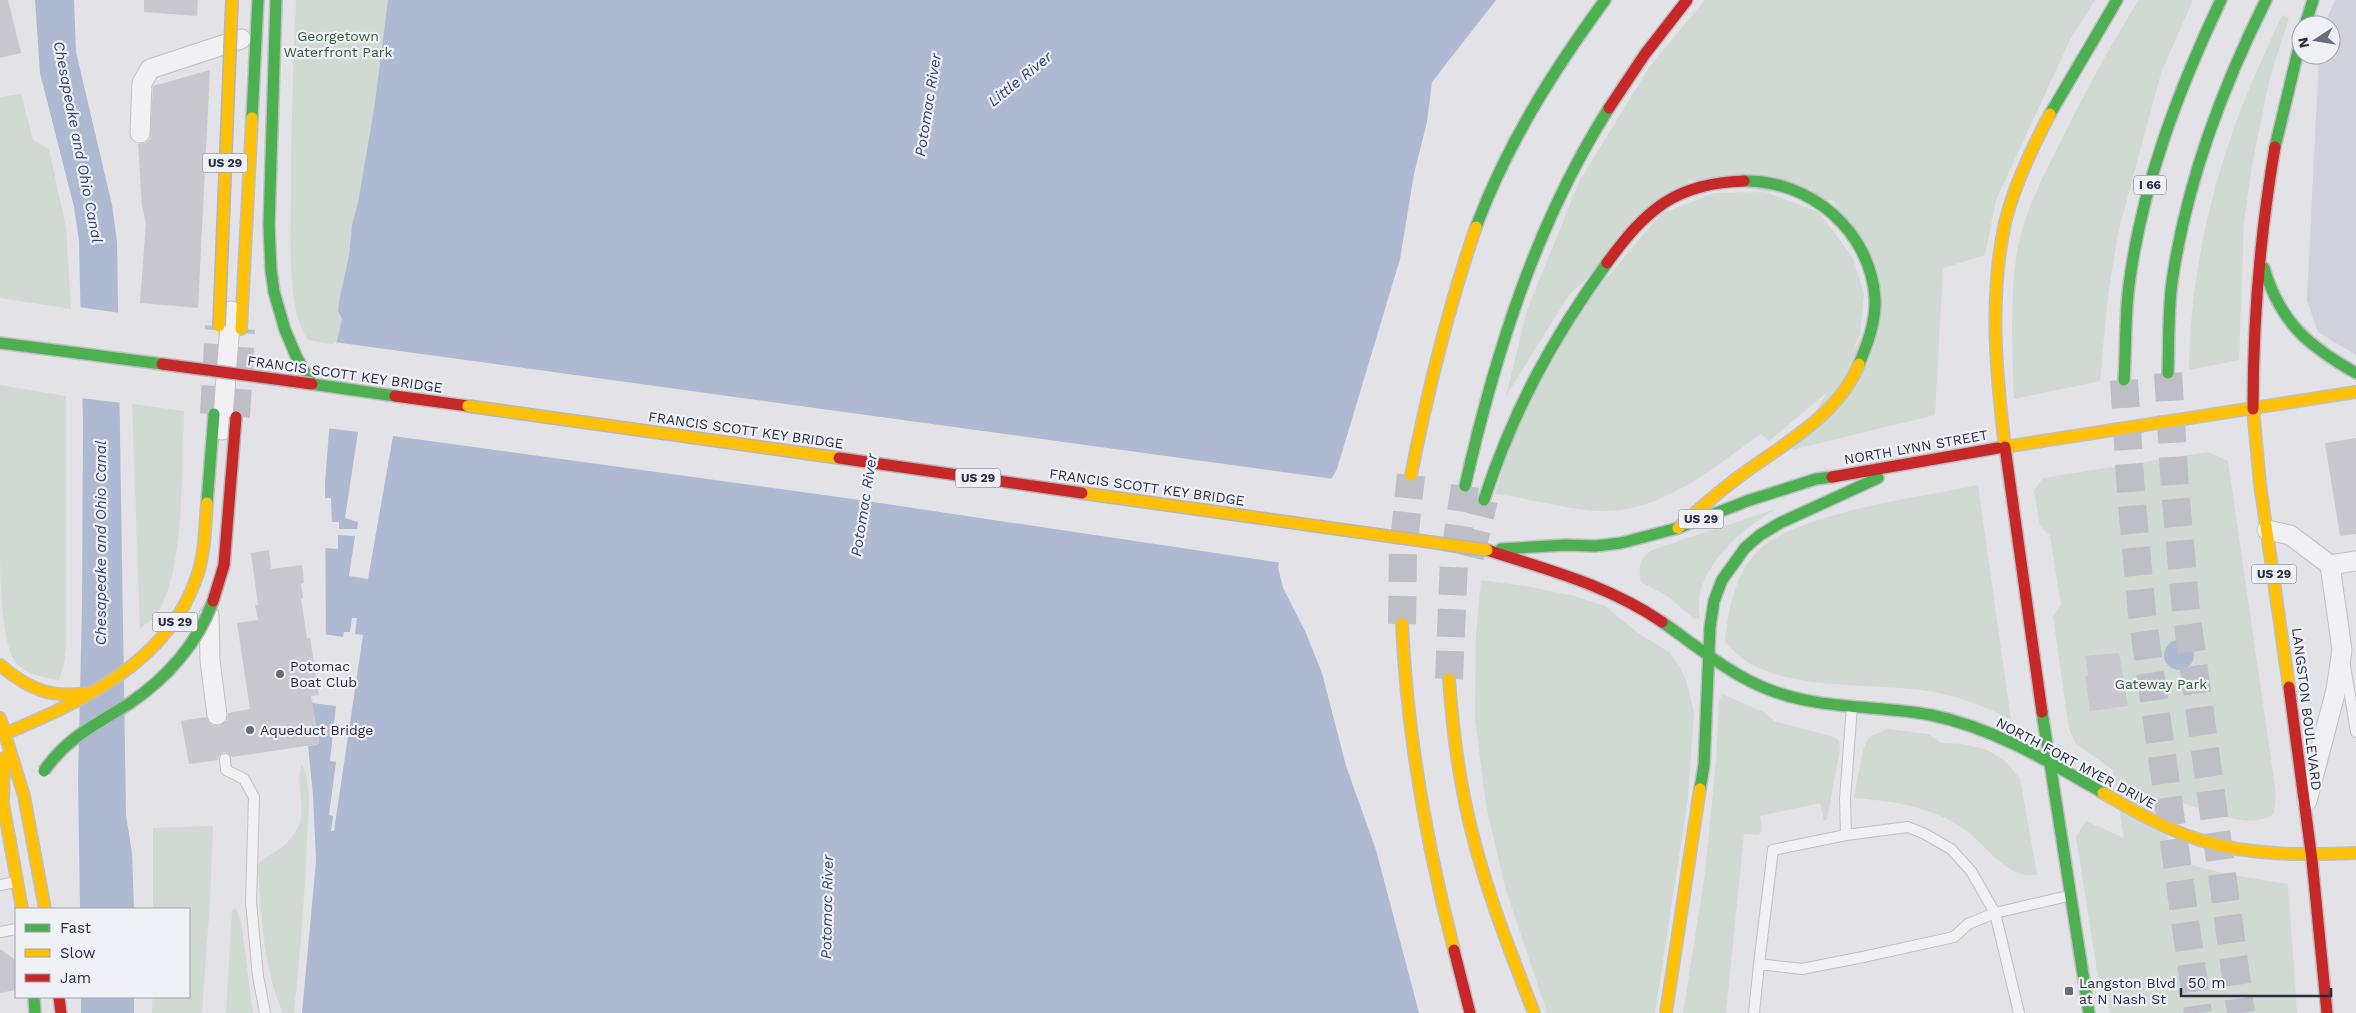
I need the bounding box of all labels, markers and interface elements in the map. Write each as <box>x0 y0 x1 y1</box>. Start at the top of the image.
north arrow <box>2291 15 2341 65</box>
park label: Georgetown Waterfront Park <box>284 28 393 60</box>
text: N <box>2294 36 2312 49</box>
water label: Chesapeake and Ohio Canal <box>50 40 106 245</box>
water label: Little River <box>984 47 1057 110</box>
water label: Potomac River <box>911 51 945 158</box>
road number: US 29 <box>202 154 248 172</box>
road number: I 66 <box>2134 176 2166 194</box>
street label: FRANCIS SCOTT KEY BRIDGE <box>246 352 444 396</box>
street label: FRANCIS SCOTT KEY BRIDGE <box>647 408 845 452</box>
street label: NORTH LYNN STREET <box>1843 426 1990 468</box>
water label: Chesapeake and Ohio Canal <box>92 440 110 646</box>
water label: Potomac River <box>847 451 881 558</box>
street label: FRANCIS SCOTT KEY BRIDGE <box>1048 465 1246 509</box>
road number: US 29 <box>956 468 1000 488</box>
road number: US 29 <box>1678 509 1724 528</box>
road number: US 29 <box>2252 564 2296 584</box>
road number: US 29 <box>152 612 198 632</box>
street label: LANGSTON BOULEVARD <box>2289 627 2325 791</box>
place label: Potomac Boat Club <box>290 658 357 690</box>
marker: Potomac Boat Club <box>274 668 286 680</box>
park label: Gateway Park <box>2115 676 2207 692</box>
street label: NORTH FORT MYER DRIVE <box>1994 714 2159 812</box>
place label: Aqueduct Bridge <box>260 722 373 738</box>
marker: Aqueduct Bridge <box>244 724 256 736</box>
water label: Potomac River <box>817 854 837 959</box>
legend <box>15 908 190 998</box>
text: Fast <box>60 919 92 937</box>
text: Slow <box>60 944 96 962</box>
scale bar <box>2181 966 2331 998</box>
text: Jam <box>60 969 91 987</box>
text: 50 m <box>2188 974 2225 992</box>
place label: Langston Blvd at N Nash St <box>2079 975 2176 1007</box>
marker: Langston Blvd at N Nash St <box>2063 985 2075 997</box>

